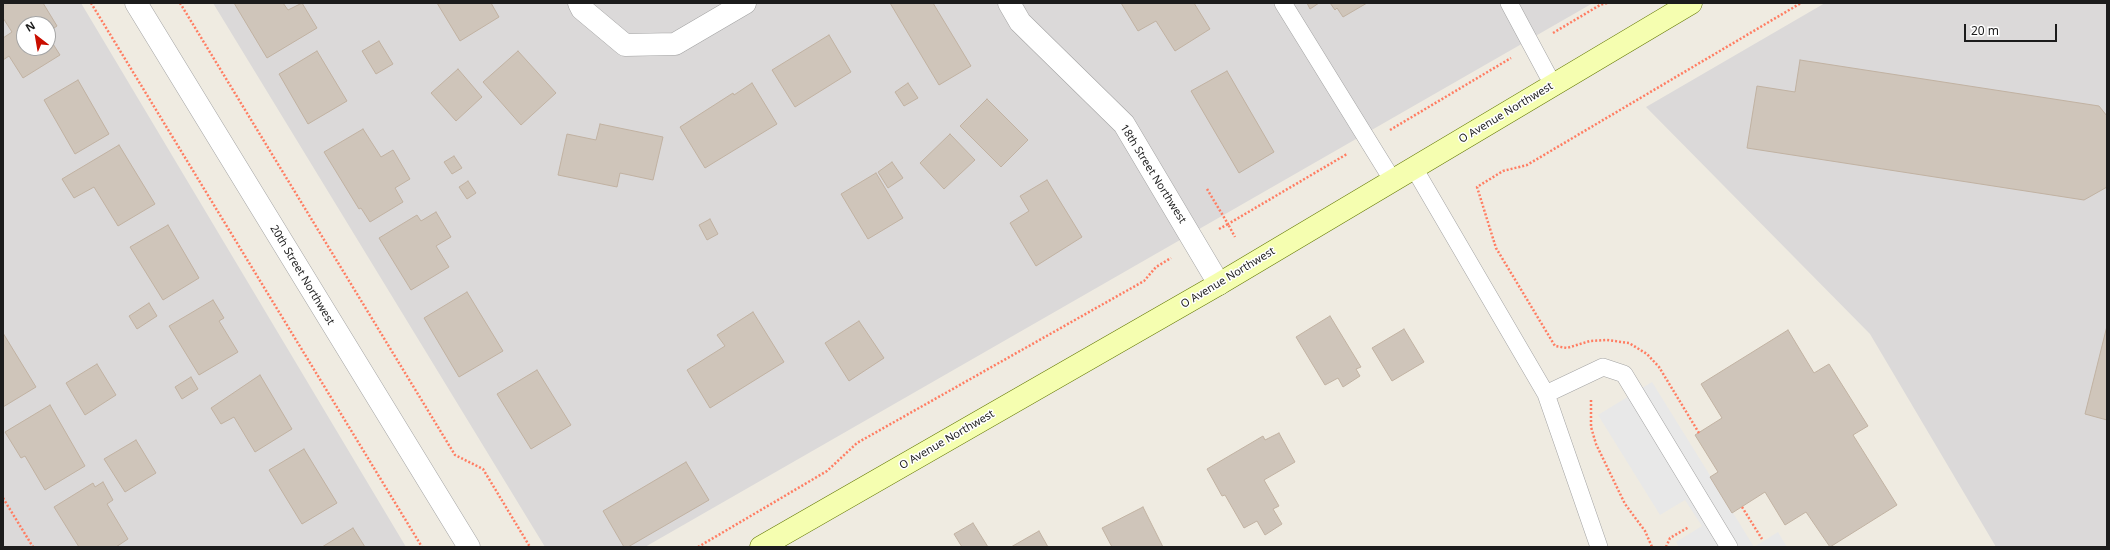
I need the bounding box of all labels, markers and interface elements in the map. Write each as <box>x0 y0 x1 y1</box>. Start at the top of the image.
north arrow <box>16 16 56 56</box>
scale bar <box>1966 16 2059 42</box>
text: N <box>22 17 38 35</box>
text: 20 m <box>1971 22 1999 39</box>
street label: O Avenue Northwest <box>1457 80 1555 146</box>
street label: 18th Street Northwest <box>1117 122 1189 226</box>
street label: 20th Street Northwest <box>267 223 337 327</box>
street label: O Avenue Northwest <box>1179 245 1277 311</box>
street label: O Avenue Northwest <box>897 407 997 473</box>

